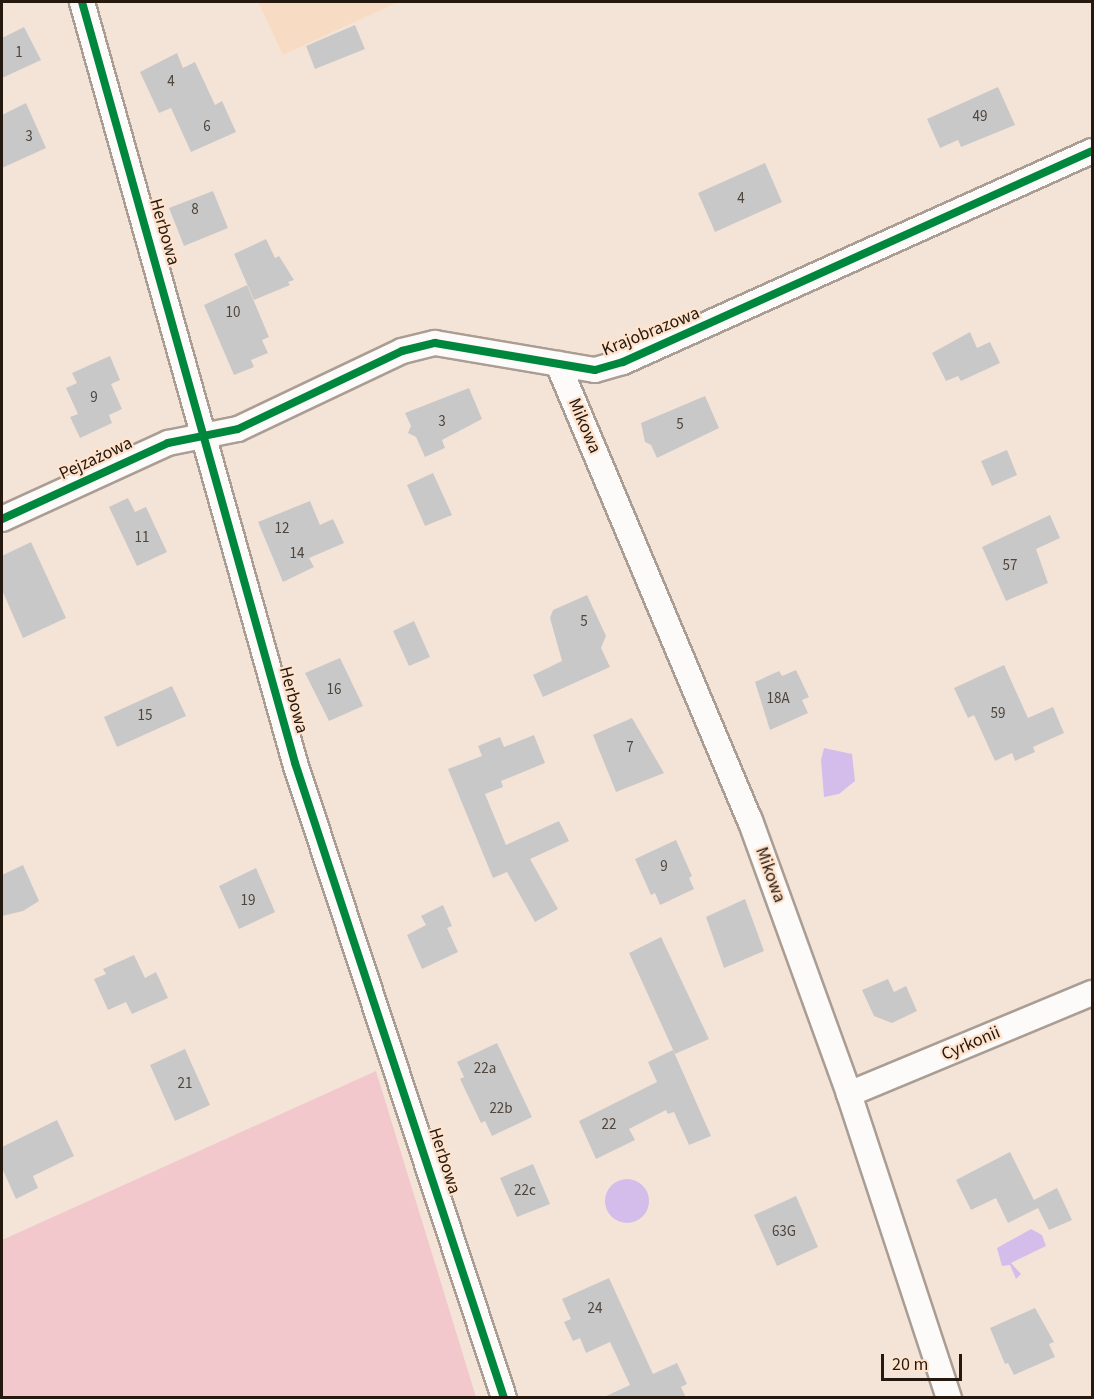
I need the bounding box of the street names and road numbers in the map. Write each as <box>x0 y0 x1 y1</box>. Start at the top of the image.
street label: Herbowa <box>144 196 184 268</box>
street label: Krajobrazowa <box>599 303 703 361</box>
street label: Mikowa <box>563 395 605 457</box>
street label: Pejzażowa <box>56 433 136 485</box>
street label: Herbowa <box>274 664 312 736</box>
street label: Mikowa <box>750 844 790 906</box>
street label: Cyrkonii <box>938 1022 1004 1066</box>
street label: Herbowa <box>423 1125 465 1197</box>

